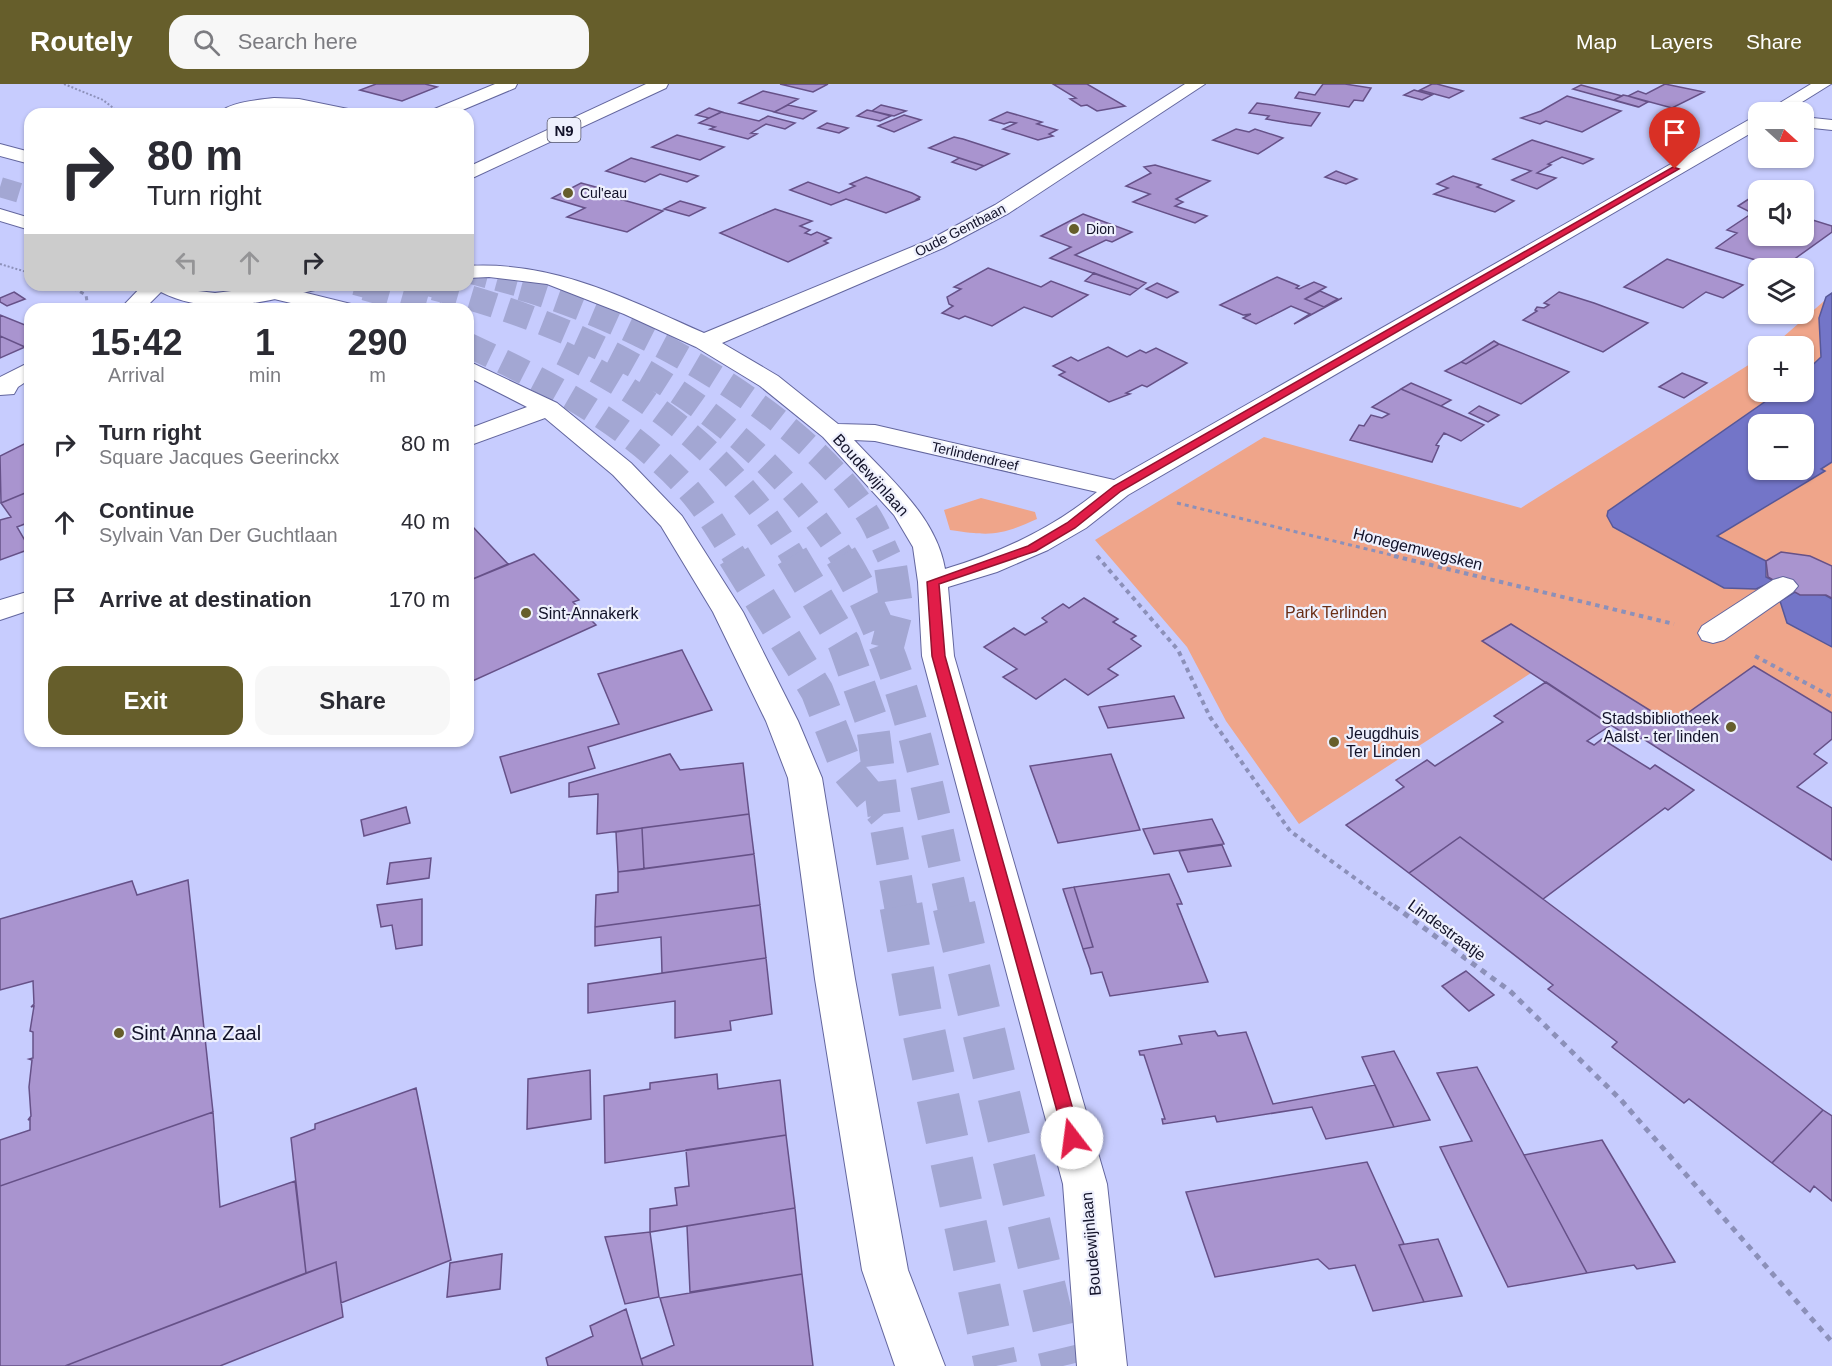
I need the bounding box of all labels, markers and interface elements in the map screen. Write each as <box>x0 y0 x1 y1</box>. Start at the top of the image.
search box <box>169 15 589 69</box>
text: Routely <box>30 26 133 57</box>
icon: search <box>190 26 223 59</box>
text: Search here <box>238 29 358 54</box>
text: Map <box>1576 30 1617 53</box>
text: Layers <box>1650 30 1713 53</box>
text: Share <box>1746 30 1802 53</box>
north arrow <box>1748 102 1814 168</box>
map controls <box>1748 102 1814 480</box>
pin <box>1649 107 1700 169</box>
icon: arrive <box>1658 116 1691 149</box>
road number: N9 <box>548 118 580 142</box>
icon: right <box>48 132 126 210</box>
text: 80 m <box>147 132 243 179</box>
button: sound <box>1748 180 1814 246</box>
text: Turn right <box>147 181 262 211</box>
place label: Cul'eau <box>580 185 627 201</box>
marker: Cul'eau <box>561 186 575 200</box>
street label: Oude Gentbaan <box>912 200 1008 260</box>
place label: Dion <box>1086 221 1115 237</box>
marker: Dion <box>1067 222 1081 236</box>
icon: left <box>170 246 203 279</box>
icon: ahead <box>233 246 266 279</box>
icon: right <box>296 246 329 279</box>
button: layers <box>1748 258 1814 324</box>
text: 15:42 <box>90 322 182 363</box>
text: 1 <box>255 322 275 363</box>
text: 290 <box>347 322 408 363</box>
button: + <box>1748 336 1814 402</box>
text: Arrival <box>108 364 165 386</box>
text: min <box>249 364 281 386</box>
text: m <box>369 364 386 386</box>
button: − <box>1748 414 1814 480</box>
text: Turn right <box>99 420 201 445</box>
icon: right <box>48 428 81 461</box>
text: 80 m <box>401 431 450 456</box>
street label: Boudewijnlaan <box>830 431 912 519</box>
street label: Terlindendreef <box>930 438 1020 474</box>
text: Square Jacques Geerinckx <box>99 446 339 468</box>
text: Continue <box>99 498 194 523</box>
icon: ahead <box>48 506 81 539</box>
text: 40 m <box>401 509 450 534</box>
text: Sylvain Van Der Guchtlaan <box>99 524 338 546</box>
street label: Honegemwegsken <box>1352 525 1484 573</box>
icon: arrive <box>48 584 81 617</box>
text: Arrive at destination <box>99 587 312 612</box>
text: 170 m <box>389 587 450 612</box>
park label: Park Terlinden <box>1285 604 1387 621</box>
place label: Sint-Annakerk <box>538 605 639 622</box>
marker: Sint-Annakerk <box>519 606 533 620</box>
button: Exit <box>48 666 243 735</box>
button: Share <box>255 666 450 735</box>
place label: Stadsbibliotheek Aalst - ter linden <box>1602 710 1720 745</box>
marker: Stadsbibliotheek Aalst - ter linden <box>1724 720 1738 734</box>
place label: Jeugdhuis Ter Linden <box>1346 725 1421 760</box>
marker: Jeugdhuis Ter Linden <box>1327 735 1341 749</box>
street label: Lindestraatje <box>1405 896 1489 964</box>
place label: Sint Anna Zaal <box>131 1022 261 1044</box>
marker: Sint Anna Zaal <box>112 1026 126 1040</box>
position arrow <box>1040 1106 1104 1170</box>
street label: Boudewijnlaan <box>1078 1191 1104 1297</box>

